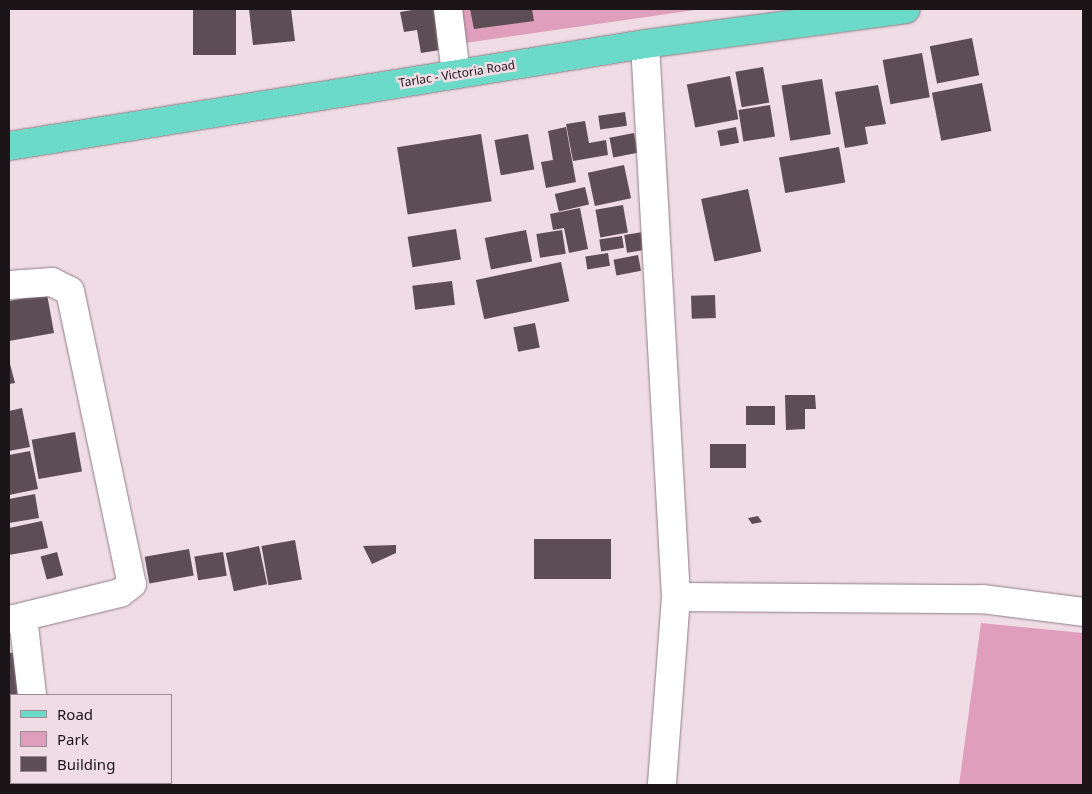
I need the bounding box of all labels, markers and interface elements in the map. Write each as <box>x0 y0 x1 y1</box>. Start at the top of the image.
street label: Tarlac - Victoria Road <box>398 58 516 90</box>
legend <box>10 694 172 784</box>
text: Road <box>57 704 93 724</box>
text: Park <box>57 729 89 749</box>
text: Building <box>57 754 115 774</box>

